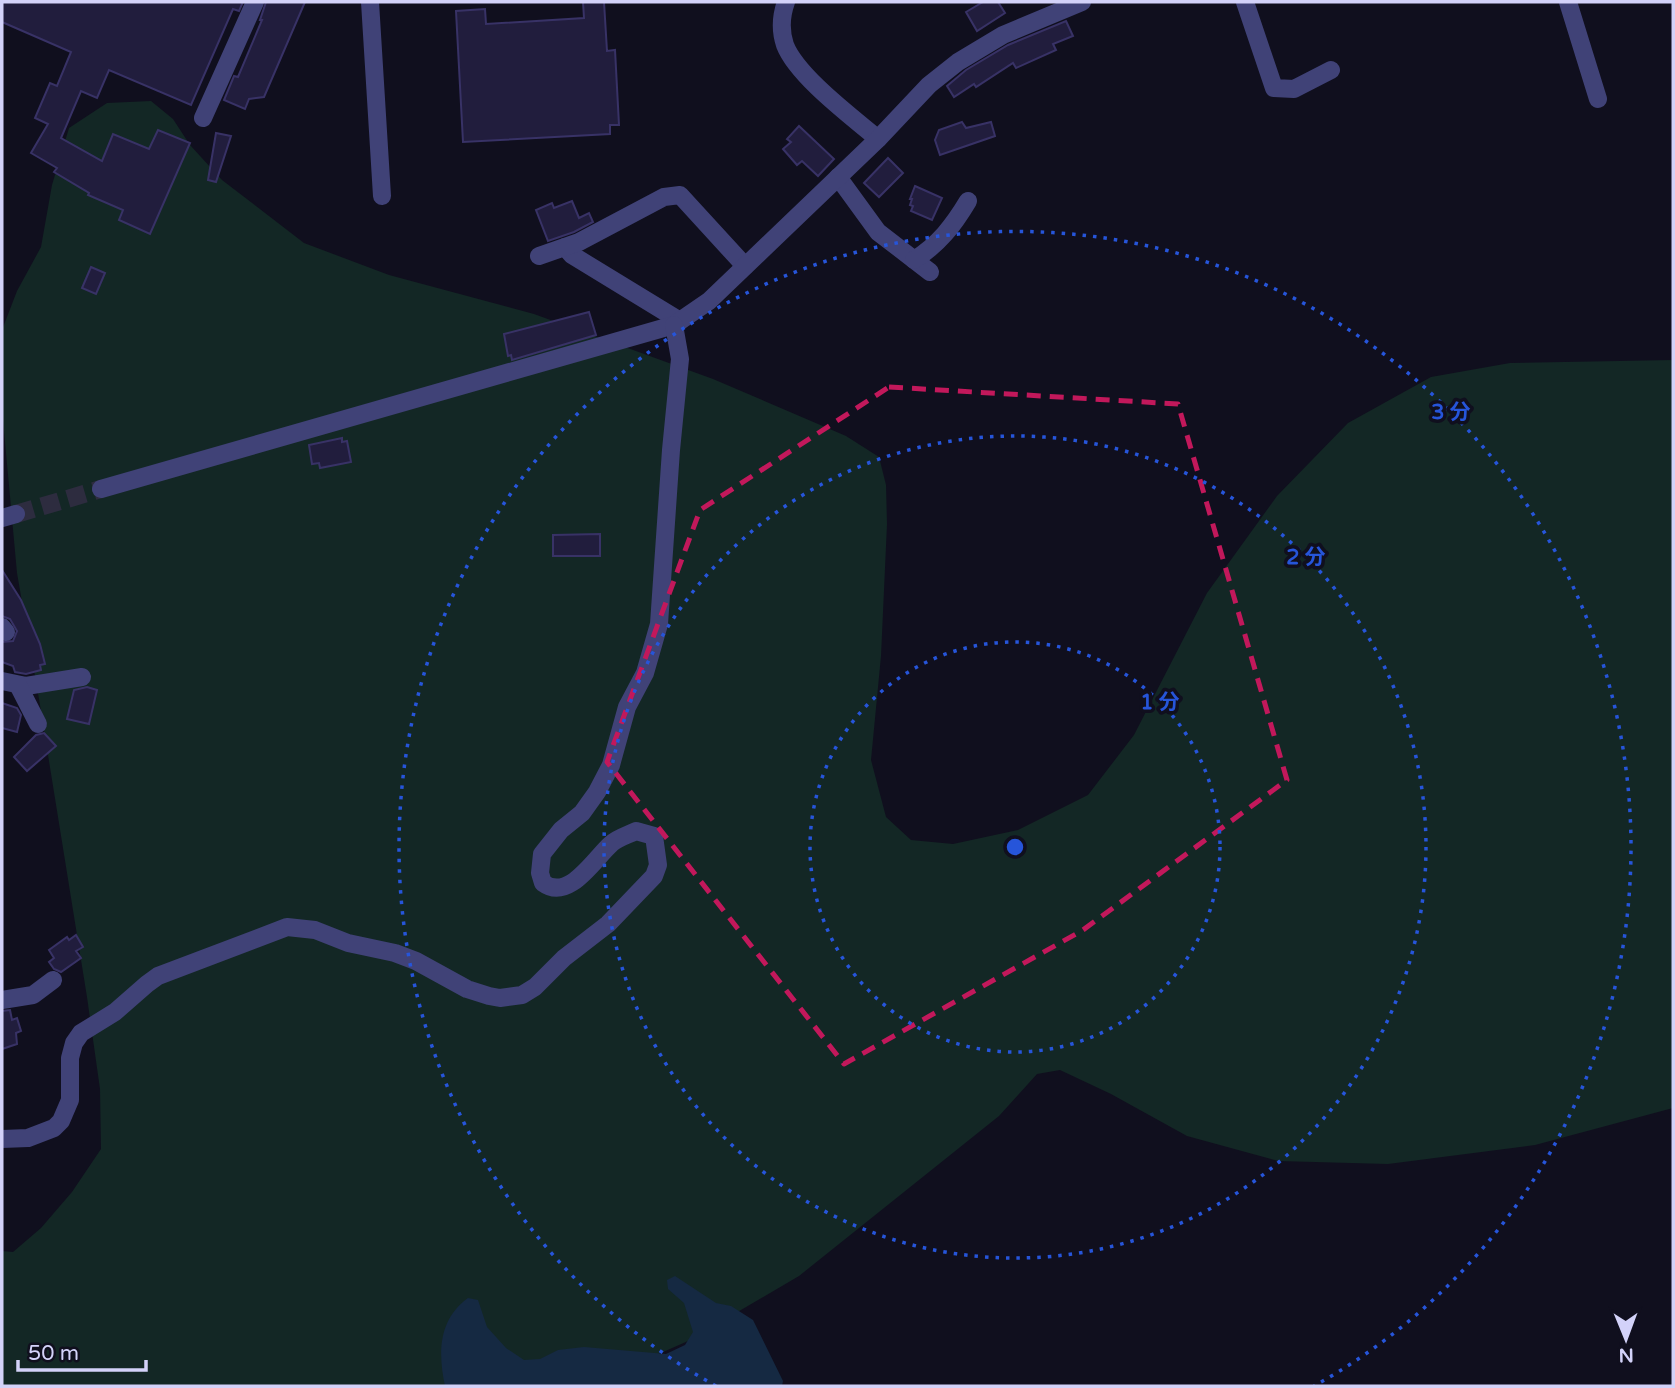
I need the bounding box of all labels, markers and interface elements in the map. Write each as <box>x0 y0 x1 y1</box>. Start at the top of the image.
text: 3 分 <box>1431 400 1471 425</box>
text: 2 分 <box>1286 545 1326 570</box>
text: 1 分 <box>1140 690 1180 715</box>
centre of rings <box>1003 835 1027 859</box>
north arrow <box>1591 1304 1661 1374</box>
scale bar <box>18 1328 145 1372</box>
text: 50 m <box>28 1341 79 1366</box>
text: N <box>1618 1344 1634 1366</box>

